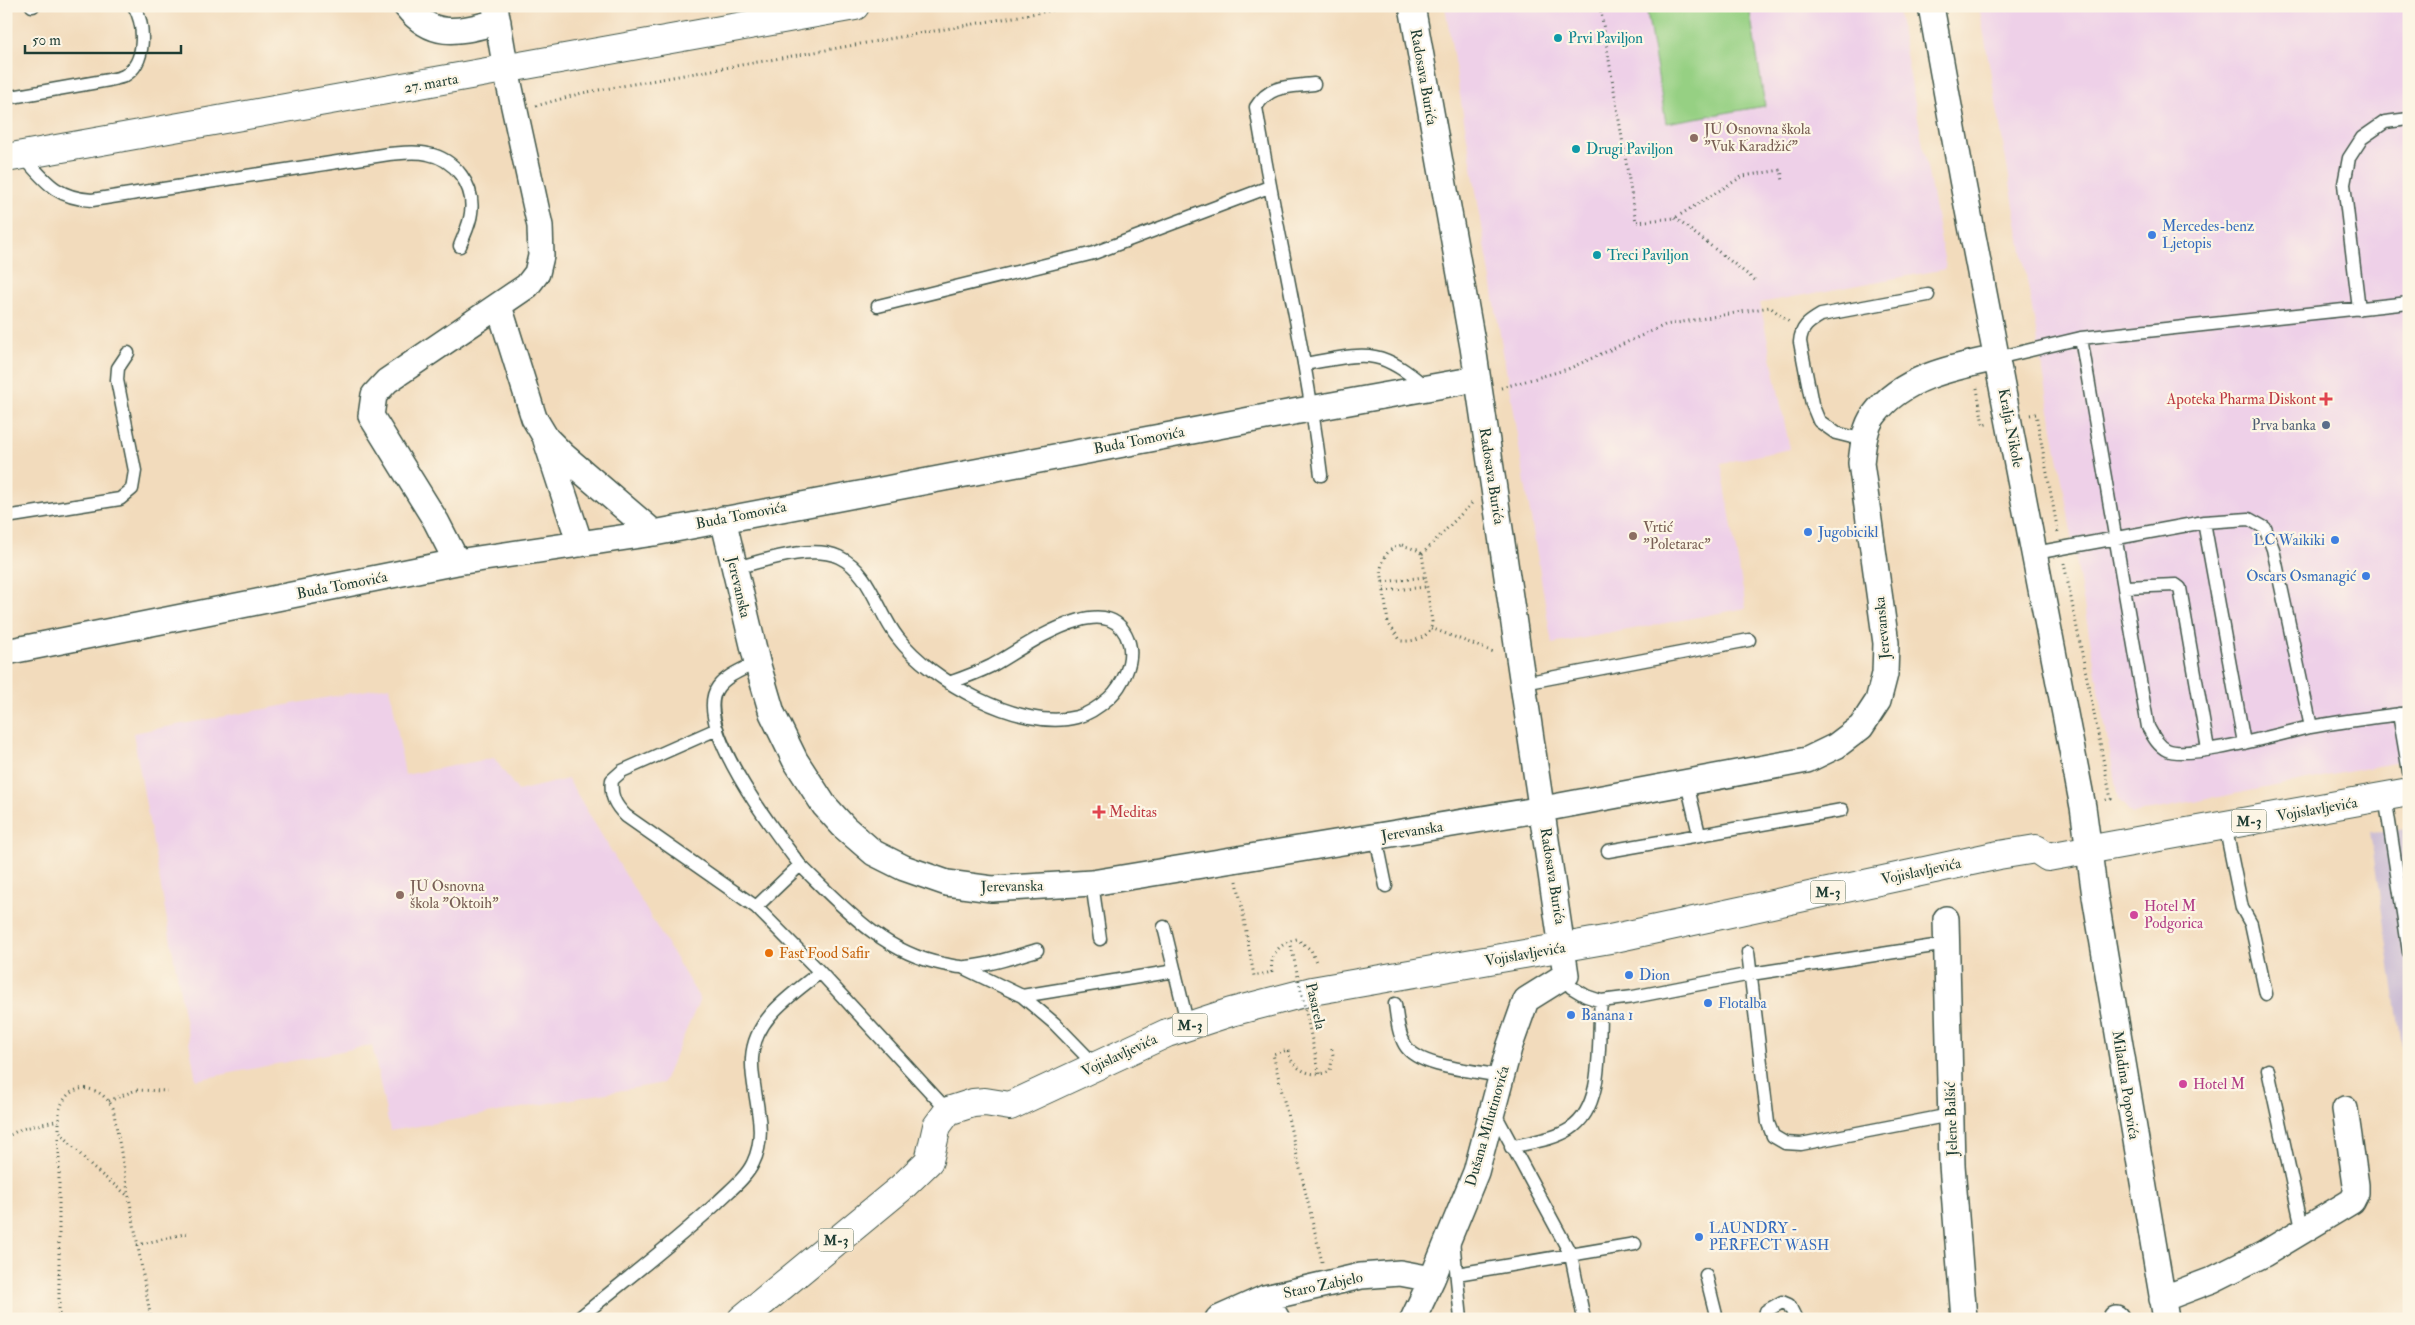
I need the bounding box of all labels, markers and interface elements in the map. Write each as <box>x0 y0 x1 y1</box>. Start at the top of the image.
scale bar <box>25 22 181 54</box>
street label: Radosava Burića <box>1406 27 1441 128</box>
place label: Prvi Paviljon <box>1568 29 1643 48</box>
text: 50 m <box>32 31 61 50</box>
marker: Prvi Paviljon <box>1552 32 1564 44</box>
street label: 27. marta <box>403 69 460 98</box>
place label: JU Osnovna škola "Vuk Karadžić" <box>1703 120 1812 156</box>
marker: JU Osnovna škola "Vuk Karadžić" <box>1688 132 1700 144</box>
place label: Drugi Paviljon <box>1586 140 1673 159</box>
marker: Drugi Paviljon <box>1570 143 1582 155</box>
place label: Mercedes-benz Ljetopis <box>2162 217 2254 254</box>
marker: Mercedes-benz Ljetopis <box>2146 229 2158 241</box>
place label: Treci Paviljon <box>1607 246 1689 265</box>
marker: Treci Paviljon <box>1591 249 1603 261</box>
street label: Kralja Nikole <box>1994 387 2027 469</box>
place label: Apoteka Pharma Diskont <box>2166 390 2316 410</box>
marker: Apoteka Pharma Diskont <box>2320 393 2332 405</box>
place label: Prva banka <box>2251 416 2317 435</box>
marker: Prva banka <box>2320 419 2332 431</box>
street label: Buda Tomovića <box>1092 422 1187 459</box>
street label: Radosava Burića <box>1474 426 1509 527</box>
street label: Buda Tomovića <box>694 497 789 534</box>
place label: Vrtić "Poletarac" <box>1643 518 1711 554</box>
place label: Jugobicikl <box>1817 523 1879 543</box>
marker: Jugobicikl <box>1802 526 1814 538</box>
marker: Vrtić "Poletarac" <box>1627 530 1639 542</box>
place label: LC Waikiki <box>2254 531 2325 550</box>
marker: LC Waikiki <box>2329 534 2341 546</box>
street label: Jerevanska <box>721 554 755 621</box>
street label: Buda Tomovića <box>295 567 390 604</box>
place label: Oscars Osmanagić <box>2246 567 2357 586</box>
marker: Oscars Osmanagić <box>2360 570 2372 582</box>
street label: Jerevanska <box>1870 595 1896 661</box>
street label: Vojislavljevića <box>2275 793 2360 826</box>
place label: Meditas <box>1109 803 1157 822</box>
marker: Meditas <box>1093 806 1105 818</box>
road number: M-3 <box>2232 809 2266 832</box>
street label: Jerevanska <box>1379 817 1445 847</box>
street label: Radosava Burića <box>1535 826 1570 927</box>
street label: Vojislavljevića <box>1879 854 1964 889</box>
street label: Jerevanska <box>980 876 1044 898</box>
place label: JU Osnovna škola "Oktoih" <box>409 877 499 913</box>
road number: M-3 <box>1810 880 1846 904</box>
marker: JU Osnovna škola "Oktoih" <box>394 889 406 901</box>
place label: Hotel M Podgorica <box>2144 897 2204 933</box>
marker: Hotel M Podgorica <box>2128 909 2140 921</box>
street label: Vojislavljevića <box>1483 938 1568 971</box>
place label: Fast Food Safir <box>779 944 870 963</box>
marker: Fast Food Safir <box>763 947 775 959</box>
place label: Dion <box>1639 966 1670 985</box>
marker: Dion <box>1623 969 1635 981</box>
street label: Pasarela <box>1301 981 1330 1032</box>
place label: Flotalba <box>1718 994 1768 1013</box>
marker: Flotalba <box>1702 997 1714 1009</box>
place label: Banana 1 <box>1581 1006 1633 1025</box>
marker: Banana 1 <box>1565 1009 1577 1021</box>
road number: M-3 <box>1172 1014 1208 1036</box>
street label: Vojislavljevića <box>1078 1029 1161 1081</box>
street label: Miladina Popovića <box>2107 1029 2144 1142</box>
street label: Dušana Milutinovića <box>1461 1063 1514 1189</box>
place label: Hotel M <box>2193 1075 2245 1094</box>
marker: Hotel M <box>2177 1078 2189 1090</box>
street label: Jelene Balšić <box>1941 1081 1963 1157</box>
place label: LAUNDRY - PERFECT WASH <box>1709 1219 1829 1255</box>
road number: M-3 <box>818 1228 854 1252</box>
marker: LAUNDRY - PERFECT WASH <box>1693 1231 1705 1243</box>
street label: Staro Zabjelo <box>1282 1268 1365 1303</box>

